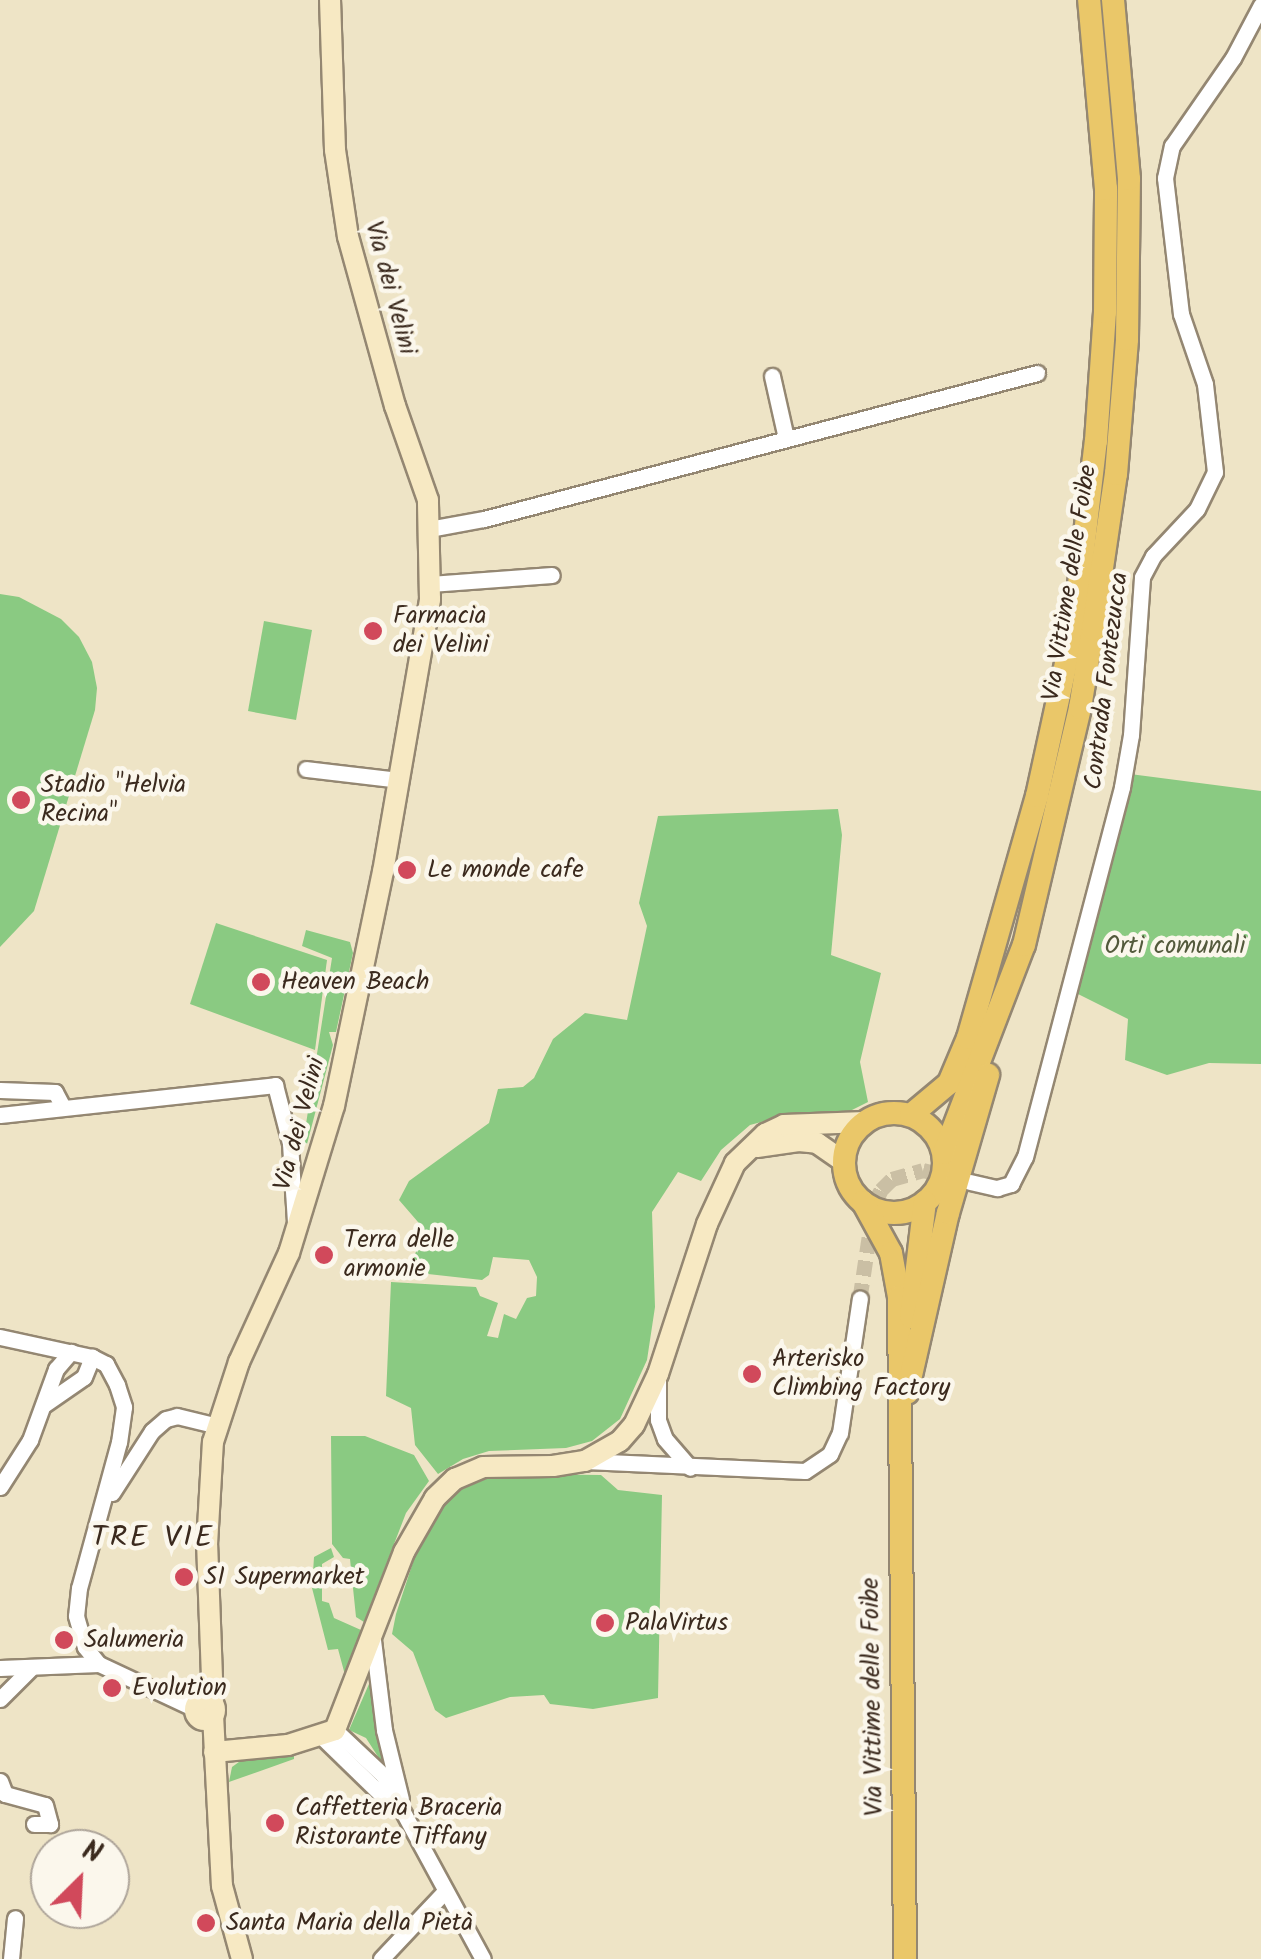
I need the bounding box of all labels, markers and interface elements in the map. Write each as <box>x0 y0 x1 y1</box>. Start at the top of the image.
street label: Via dei Velini <box>358 218 422 358</box>
street label: Via Vittime delle Foibe <box>1037 463 1103 703</box>
street label: Contrada Fontezucca <box>1079 570 1135 792</box>
place label: Farmacia dei Velini <box>393 602 489 661</box>
marker: Farmacia dei Velini <box>362 620 384 642</box>
place label: Stadio "Helvia Recina" <box>41 771 186 830</box>
marker: Stadio "Helvia Recina" <box>10 789 32 811</box>
place label: Le monde cafe <box>427 855 584 885</box>
marker: Le monde cafe <box>396 859 418 881</box>
park label: Orti comunali <box>1105 931 1245 961</box>
place label: Heaven Beach <box>281 967 429 997</box>
marker: Heaven Beach <box>250 971 272 993</box>
street label: Via dei Velini <box>268 1054 332 1194</box>
place label: Terra delle armonie <box>344 1226 454 1285</box>
marker: Terra delle armonie <box>313 1244 335 1266</box>
place label: Arterisko Climbing Factory <box>772 1345 950 1404</box>
marker: Arterisko Climbing Factory <box>741 1363 763 1385</box>
district label: TRE VIE <box>91 1520 215 1556</box>
place label: SI Supermarket <box>204 1562 364 1592</box>
marker: SI Supermarket <box>173 1566 195 1588</box>
street label: Via Vittime delle Foibe <box>856 1577 890 1817</box>
place label: PalaVirtus <box>625 1608 728 1638</box>
marker: PalaVirtus <box>594 1612 616 1634</box>
place label: Salumeria <box>84 1625 184 1655</box>
marker: Salumeria <box>53 1629 75 1651</box>
place label: Evolution <box>132 1673 227 1703</box>
marker: Evolution <box>101 1677 123 1699</box>
place label: Caffetteria Braceria Ristorante Tiffany <box>295 1794 503 1853</box>
marker: Caffetteria Braceria Ristorante Tiffany <box>264 1812 286 1834</box>
north arrow <box>30 1829 130 1929</box>
text: N <box>74 1829 109 1877</box>
place label: Santa Maria della Pietà <box>226 1908 473 1938</box>
marker: Santa Maria della Pietà <box>195 1912 217 1934</box>

